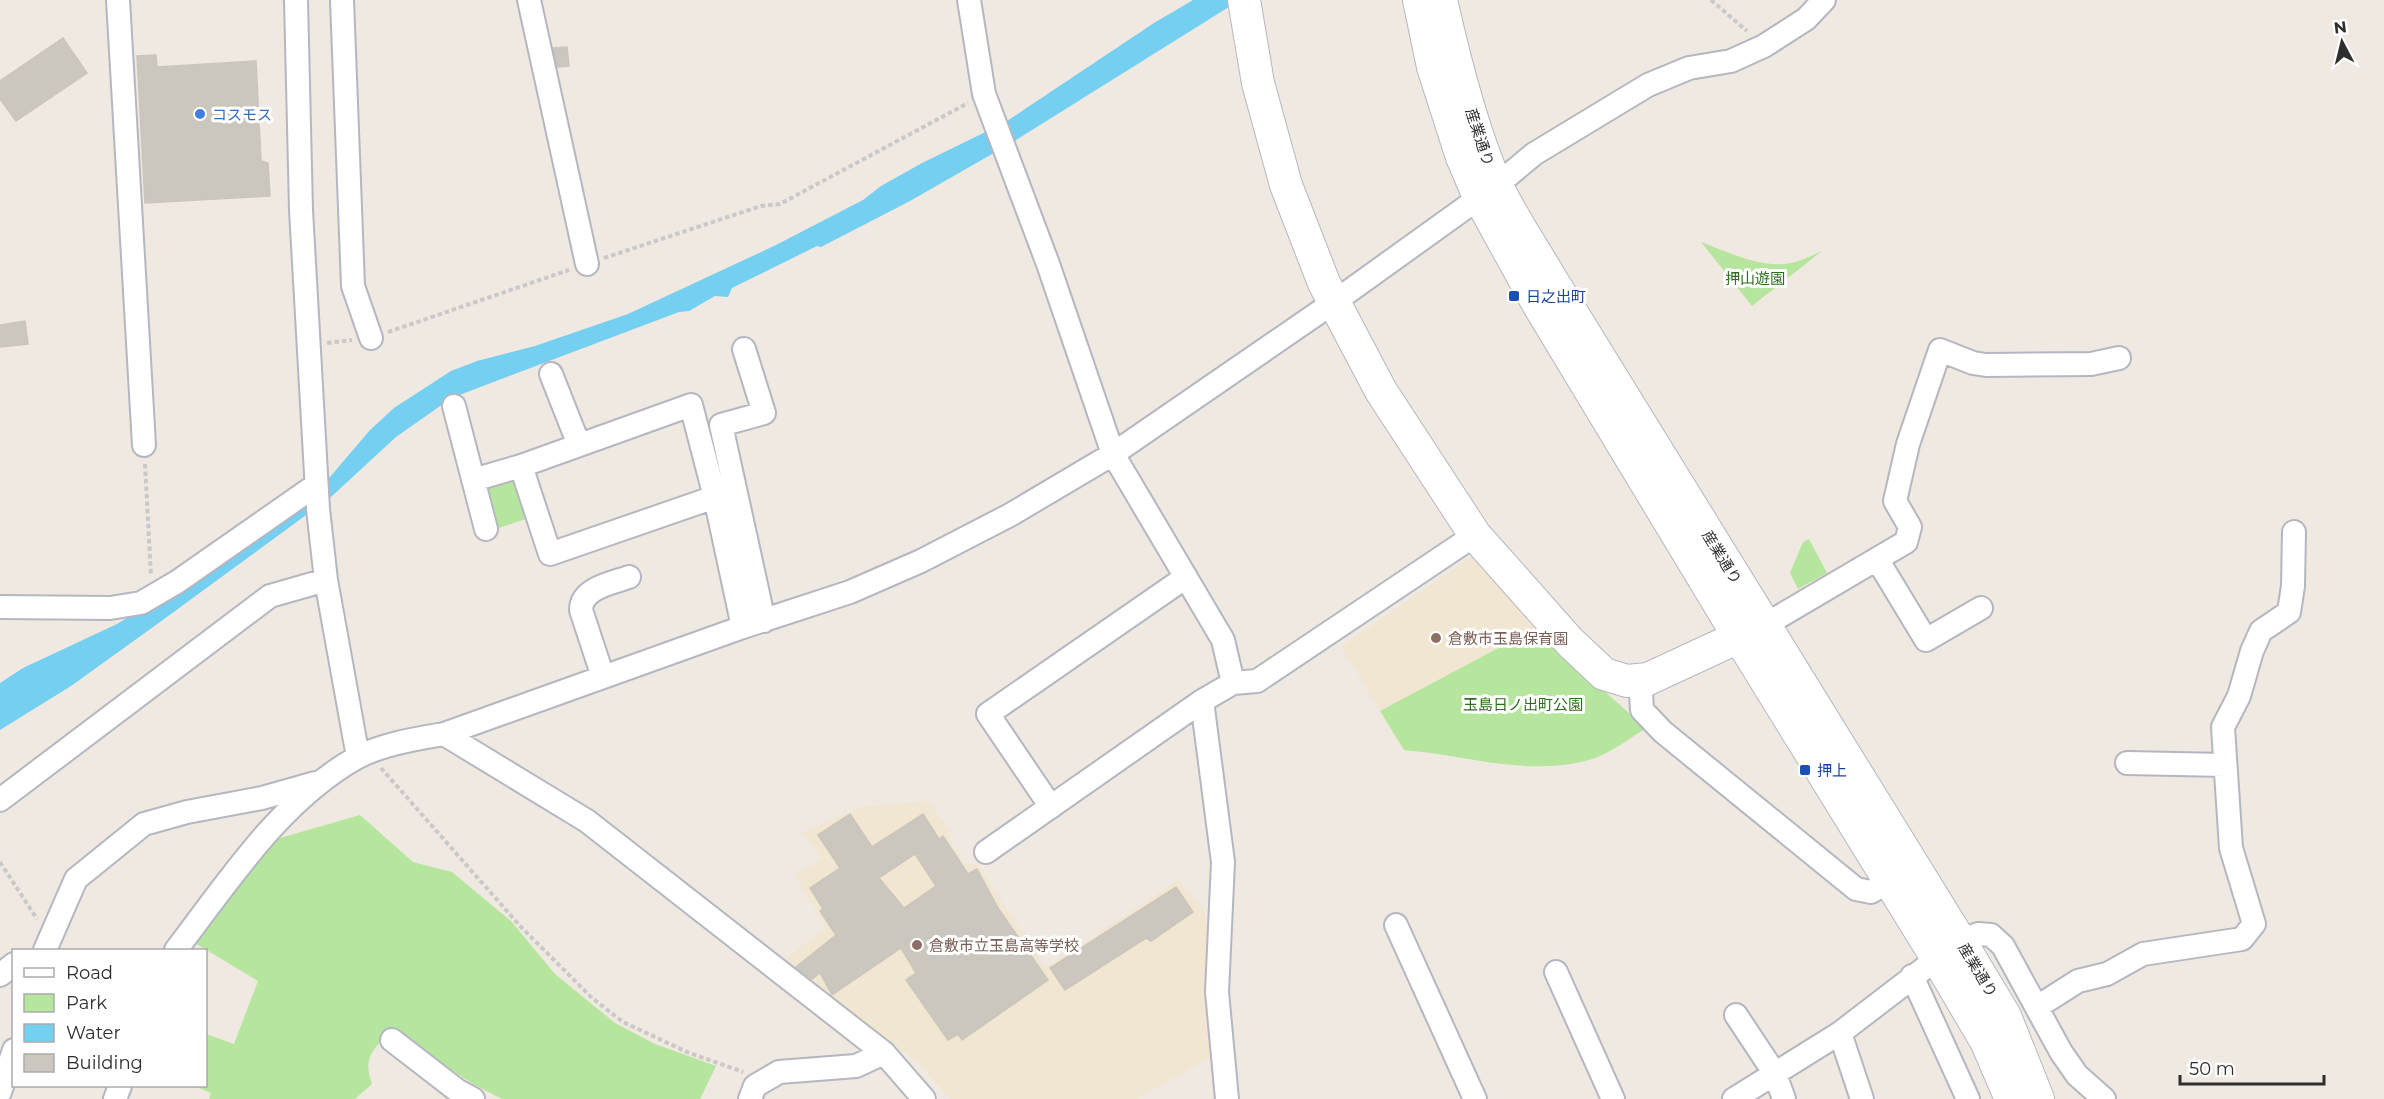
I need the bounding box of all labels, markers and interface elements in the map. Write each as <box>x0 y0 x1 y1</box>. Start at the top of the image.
north arrow <box>2312 12 2372 72</box>
text: N <box>2333 17 2348 38</box>
place label: コスモス <box>212 105 272 124</box>
street label: 産業通り <box>1462 106 1498 168</box>
marker: コスモス <box>193 107 207 121</box>
park label: 押山遊園 <box>1725 269 1785 288</box>
place label: 日之出町 <box>1526 287 1586 306</box>
marker: 日之出町 <box>1507 289 1521 303</box>
street label: 産業通り <box>1698 527 1746 587</box>
place label: 倉敷市玉島保育園 <box>1448 629 1568 648</box>
marker: 倉敷市玉島保育園 <box>1429 631 1443 645</box>
park label: 玉島日ノ出町公園 <box>1463 695 1583 714</box>
place label: 押上 <box>1817 761 1847 780</box>
marker: 押上 <box>1798 763 1812 777</box>
place label: 倉敷市立玉島高等学校 <box>929 936 1079 955</box>
marker: 倉敷市立玉島高等学校 <box>910 938 924 952</box>
street label: 産業通り <box>1954 939 2002 1001</box>
legend <box>12 949 207 1087</box>
text: Road <box>66 962 113 984</box>
text: Park <box>66 992 107 1014</box>
text: Water <box>66 1022 121 1044</box>
scale bar <box>2180 1048 2324 1086</box>
text: Building <box>66 1052 143 1074</box>
text: 50 m <box>2189 1058 2235 1080</box>

